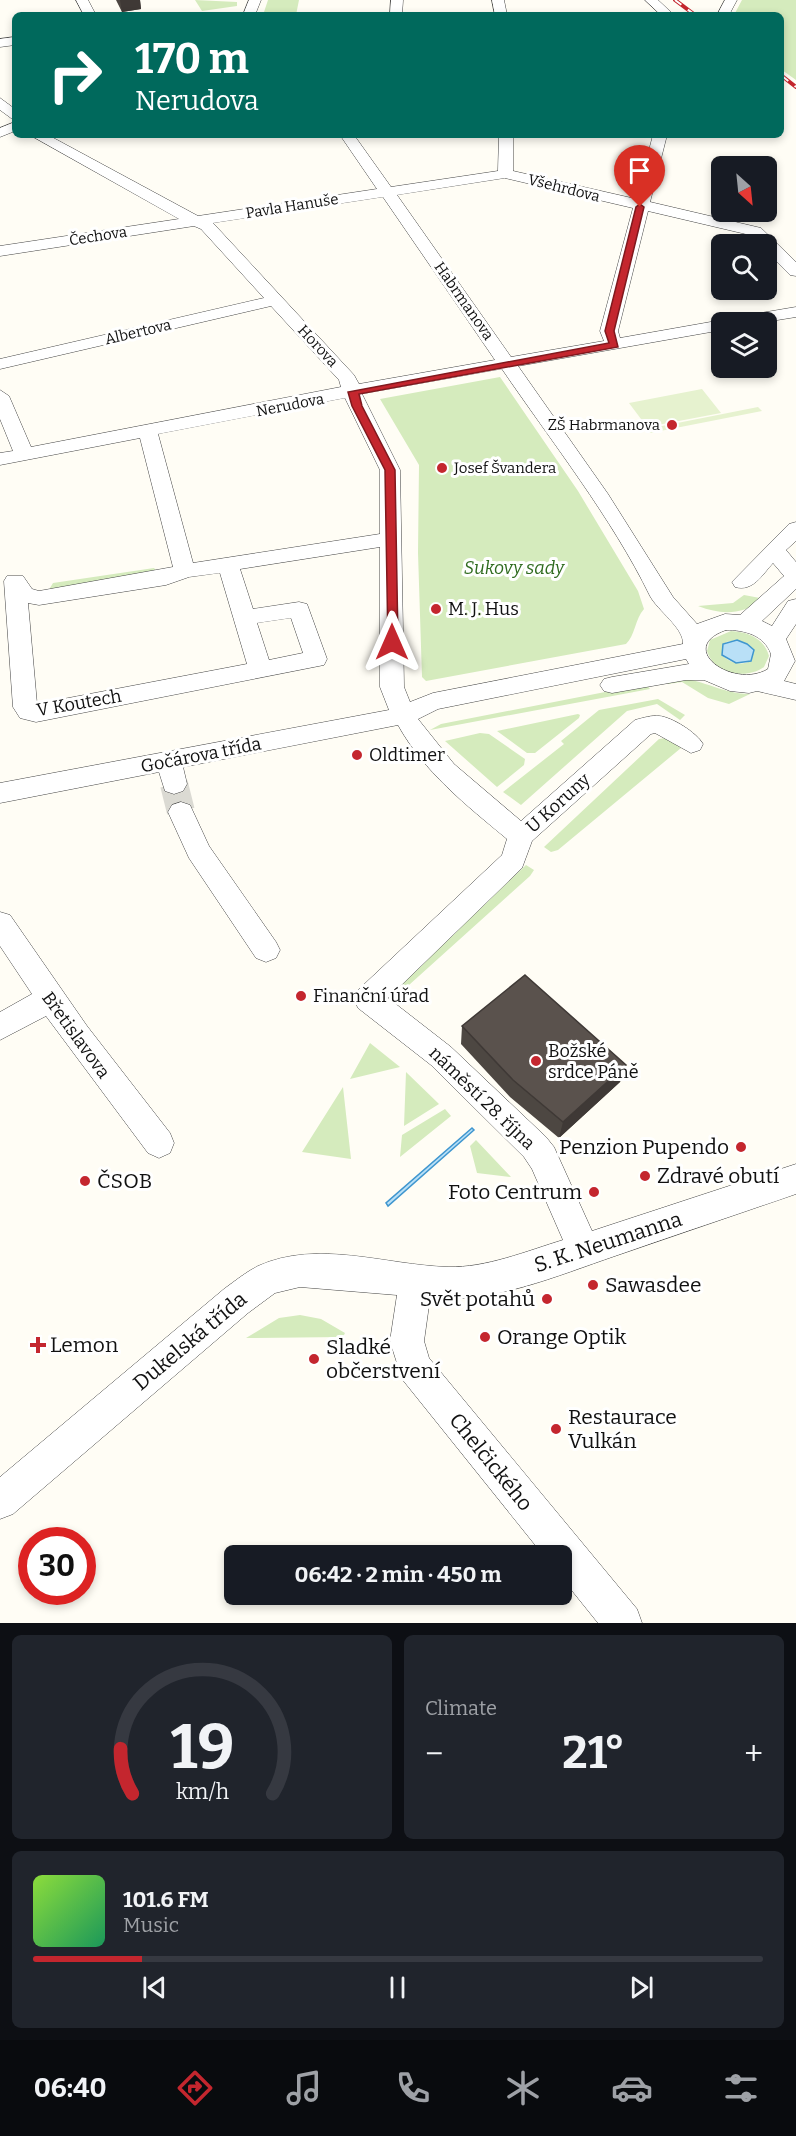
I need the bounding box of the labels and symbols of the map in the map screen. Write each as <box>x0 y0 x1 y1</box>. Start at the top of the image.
pin <box>614 145 665 207</box>
north arrow <box>711 156 777 222</box>
street label: Všehrdova <box>526 170 602 206</box>
street label: Pavla Hanuše <box>244 190 340 222</box>
street label: Čechova <box>68 223 128 249</box>
street label: Habrmanova <box>430 258 498 344</box>
street label: Albertova <box>103 316 173 348</box>
street label: Horova <box>294 321 342 371</box>
street label: Nerudova <box>255 390 325 420</box>
place label: ZŠ Habrmanova <box>548 416 660 434</box>
marker: ZŠ Habrmanova <box>665 418 679 432</box>
place label: Josef Švandera <box>453 459 556 477</box>
marker: Josef Švandera <box>435 461 449 475</box>
park label: Sukovy sady <box>464 557 565 579</box>
place label: M. J. Hus <box>448 598 519 620</box>
marker: M. J. Hus <box>429 602 443 616</box>
position arrow <box>360 610 424 674</box>
street label: V Koutech <box>35 685 123 721</box>
street label: Gočárova třída <box>139 733 263 777</box>
place label: Oldtimer <box>369 744 445 766</box>
marker: Oldtimer <box>350 748 364 762</box>
street label: U Koruny <box>521 768 595 838</box>
place label: Finanční úřad <box>313 985 430 1007</box>
street label: Břetislavova <box>37 987 115 1083</box>
marker: Finanční úřad <box>294 989 308 1003</box>
place label: Božské srdce Páně <box>548 1040 639 1083</box>
street label: náměstí 28. října <box>424 1042 540 1154</box>
marker: Božské srdce Páně <box>529 1054 543 1068</box>
place label: Penzion Pupendo <box>559 1134 729 1160</box>
marker: Penzion Pupendo <box>734 1140 748 1154</box>
place label: Zdravé obutí <box>657 1163 780 1189</box>
place label: ČSOB <box>97 1168 152 1194</box>
marker: Zdravé obutí <box>638 1169 652 1183</box>
marker: ČSOB <box>78 1174 92 1188</box>
place label: Foto Centrum <box>448 1179 582 1205</box>
marker: Foto Centrum <box>587 1185 601 1199</box>
street label: S. K. Neumanna <box>531 1206 686 1278</box>
place label: Sawasdee <box>605 1272 701 1298</box>
marker: Sawasdee <box>586 1278 600 1292</box>
street label: Dukelská třída <box>128 1286 252 1396</box>
place label: Svět potahů <box>420 1286 535 1312</box>
marker: Svět potahů <box>540 1292 554 1306</box>
place label: Orange Optik <box>497 1324 627 1350</box>
marker: Orange Optik <box>478 1330 492 1344</box>
place label: Lemon <box>50 1332 118 1358</box>
place label: Sladké občerstvení <box>326 1334 441 1384</box>
marker: Lemon <box>31 1338 45 1352</box>
marker: Sladké občerstvení <box>307 1352 321 1366</box>
place label: Restaurace Vulkán <box>568 1404 677 1454</box>
street label: Chelčického <box>444 1408 538 1516</box>
marker: Restaurace Vulkán <box>549 1422 563 1436</box>
speed limit sign: 30 <box>18 1527 96 1605</box>

